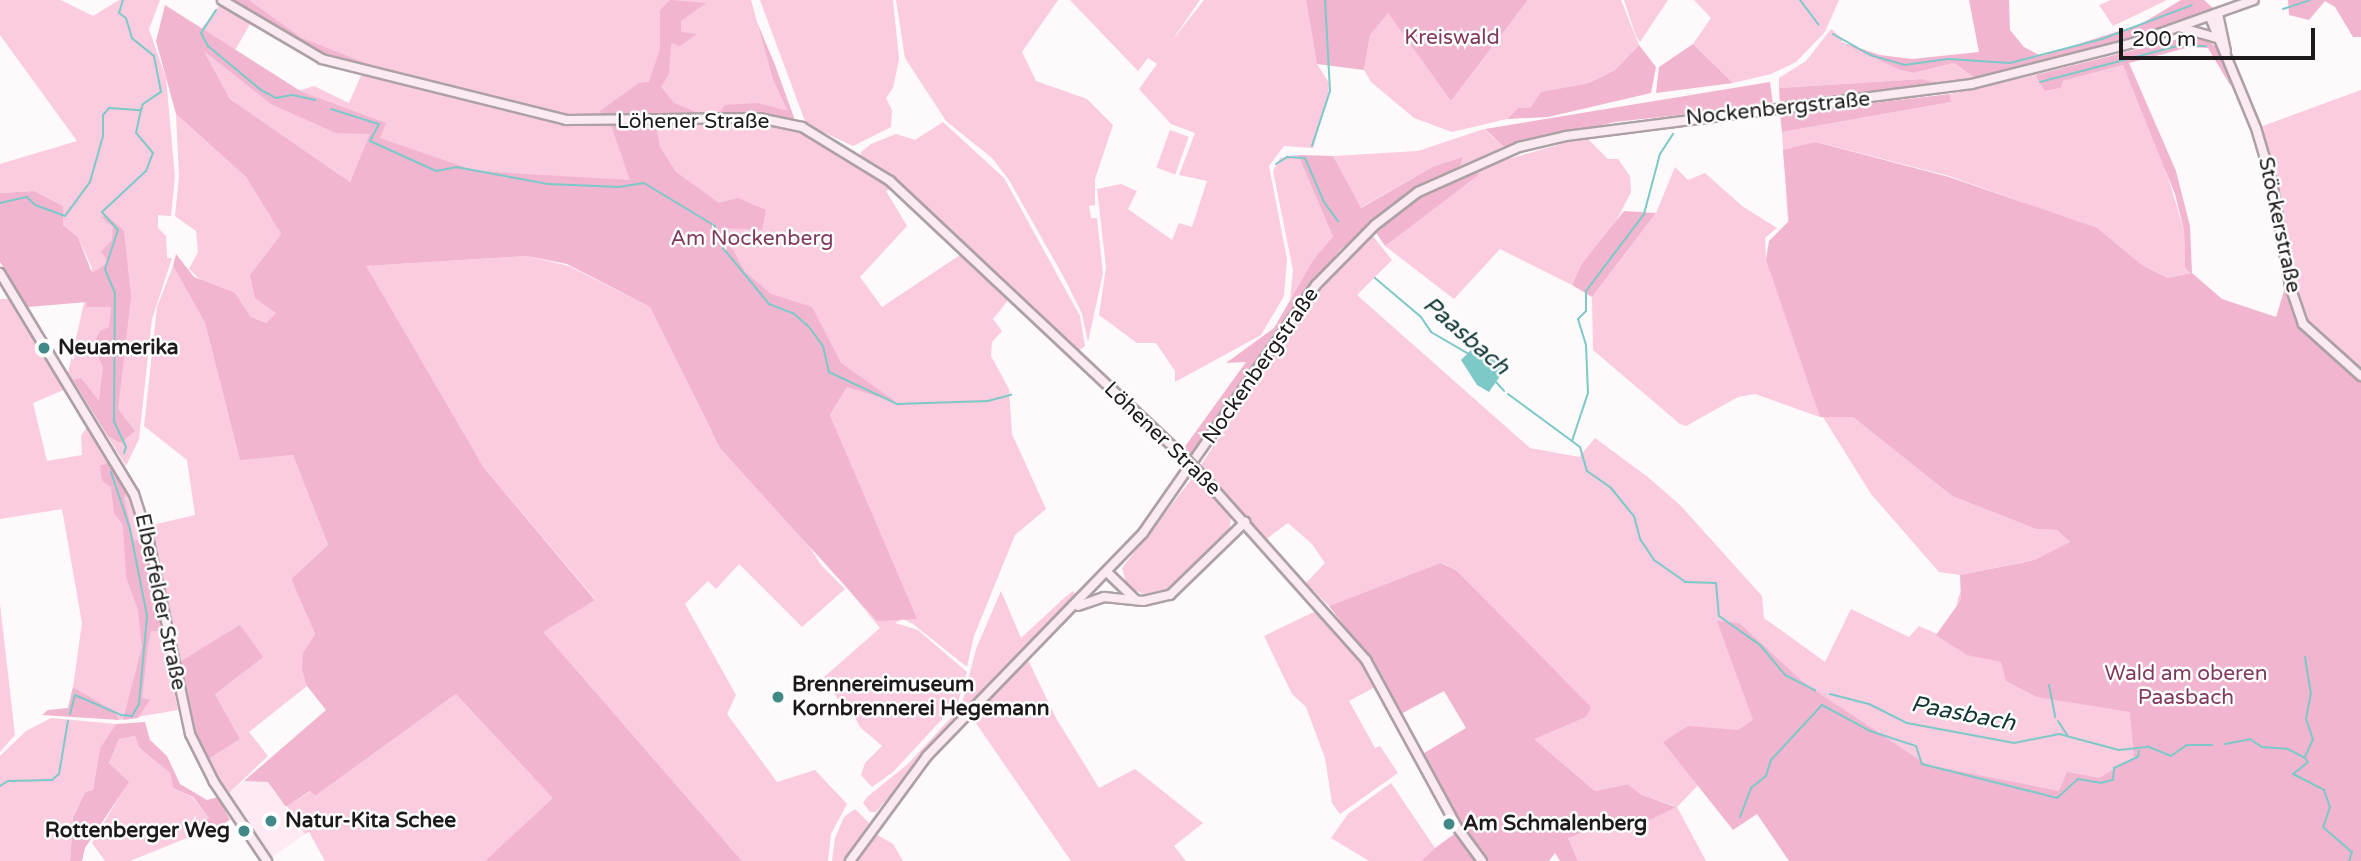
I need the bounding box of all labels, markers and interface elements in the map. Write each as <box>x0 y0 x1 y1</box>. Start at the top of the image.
scale bar <box>2123 14 2319 58</box>
park label: Kreiswald <box>1404 25 1500 51</box>
text: 200 m <box>2132 27 2196 52</box>
street label: Nockenbergstraße <box>1685 87 1871 131</box>
street label: Löhener Straße <box>617 109 769 135</box>
street label: Stöckerstraße <box>2252 155 2306 295</box>
park label: Am Nockenberg <box>671 226 833 252</box>
street label: Nockenbergstraße <box>1198 283 1324 449</box>
water label: Paasbach <box>1417 291 1515 381</box>
place label: Neuamerika <box>58 335 179 361</box>
marker: Neuamerika <box>36 340 52 356</box>
street label: Löhener Straße <box>1098 377 1226 501</box>
street label: Elberfelder Straße <box>129 511 191 693</box>
park label: Wald am oberen Paasbach <box>2105 661 2267 711</box>
place label: Brennereimuseum Kornbrennerei Hegemann <box>792 672 1050 722</box>
marker: Brennereimuseum Kornbrennerei Hegemann <box>770 689 786 705</box>
water label: Paasbach <box>1909 690 2017 738</box>
place label: Natur-Kita Schee <box>285 808 456 834</box>
place label: Am Schmalenberg <box>1463 811 1647 837</box>
marker: Natur-Kita Schee <box>263 813 279 829</box>
marker: Am Schmalenberg <box>1441 816 1457 832</box>
place label: Rottenberger Weg <box>45 818 230 844</box>
marker: Rottenberger Weg <box>236 823 252 839</box>

